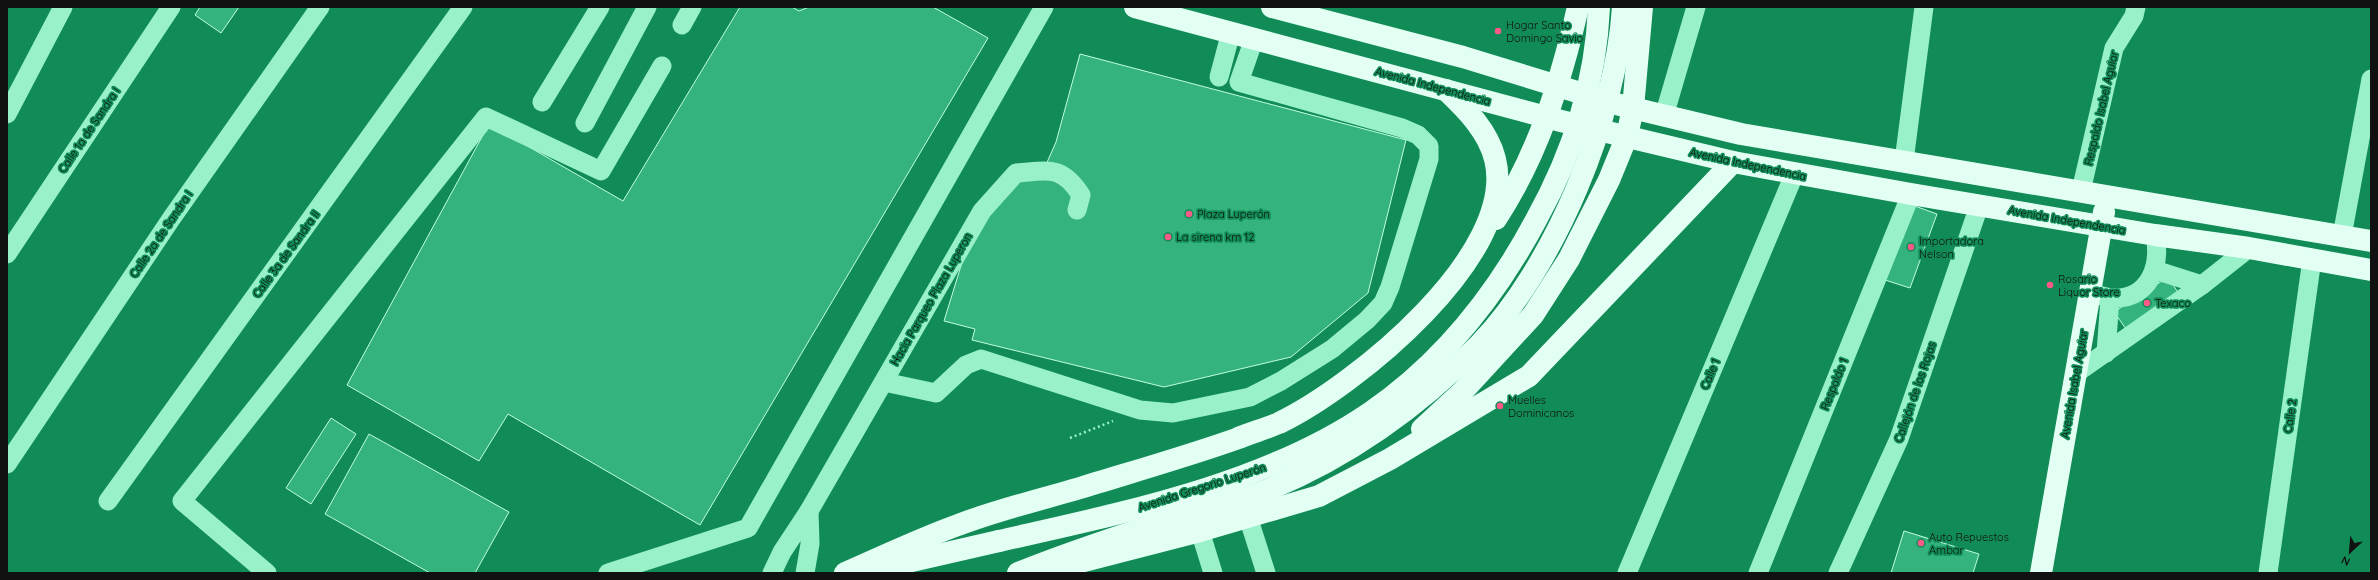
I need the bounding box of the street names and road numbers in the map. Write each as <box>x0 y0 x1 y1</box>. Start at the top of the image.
street label: Respaldo Isabel Aguiar <box>2081 49 2121 167</box>
street label: Avenida Independencia <box>1374 64 1492 108</box>
street label: Calle 1a de Sandra I <box>55 85 123 175</box>
street label: Avenida Independencia <box>1688 145 1808 183</box>
street label: Calle 2a de Sandra I <box>127 188 195 280</box>
street label: Avenida Independencia <box>2007 203 2127 237</box>
street label: Calle 3a de Sandra II <box>250 208 322 300</box>
street label: Hacia Parqueo Plaza Luperon <box>887 230 975 368</box>
street label: Avenida Isabel Aguiar <box>2058 328 2091 440</box>
street label: Callejón de los Rojas <box>1891 340 1939 444</box>
street label: Calle 1 <box>1697 356 1723 392</box>
street label: Respaldo 1 <box>1817 356 1851 412</box>
street label: Calle 2 <box>2281 398 2299 434</box>
street label: Avenida Gregorio Luperón <box>1136 460 1268 514</box>

